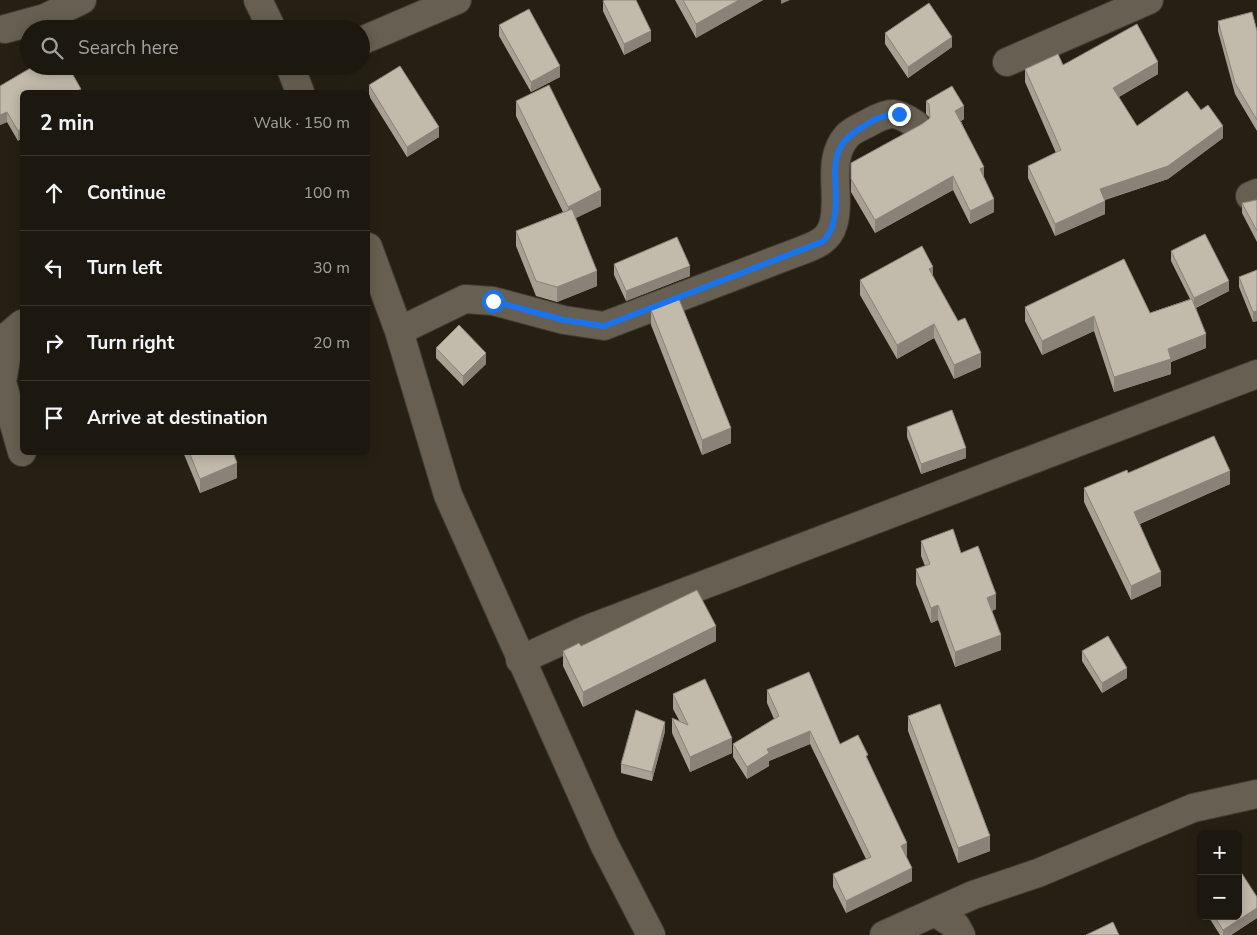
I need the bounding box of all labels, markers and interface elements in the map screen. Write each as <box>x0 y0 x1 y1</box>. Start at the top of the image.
search box <box>20 20 370 75</box>
icon: search <box>38 34 66 62</box>
text: Search here <box>78 35 179 61</box>
route end <box>888 103 911 126</box>
text: 2 min <box>40 109 94 137</box>
text: Walk · 150 m <box>254 112 350 134</box>
icon: ahead <box>40 179 68 207</box>
text: Continue <box>87 180 166 206</box>
text: 100 m <box>303 182 350 204</box>
icon: left <box>40 254 68 282</box>
text: Turn left <box>87 255 162 281</box>
text: 30 m <box>313 257 350 279</box>
route start <box>482 290 505 313</box>
icon: right <box>40 329 68 357</box>
text: Turn right <box>87 330 174 356</box>
text: 20 m <box>313 332 350 354</box>
icon: arrive <box>40 404 68 432</box>
text: Arrive at destination <box>87 405 268 431</box>
map controls <box>1197 830 1242 920</box>
button: + <box>1197 830 1242 875</box>
button: − <box>1197 875 1242 920</box>

